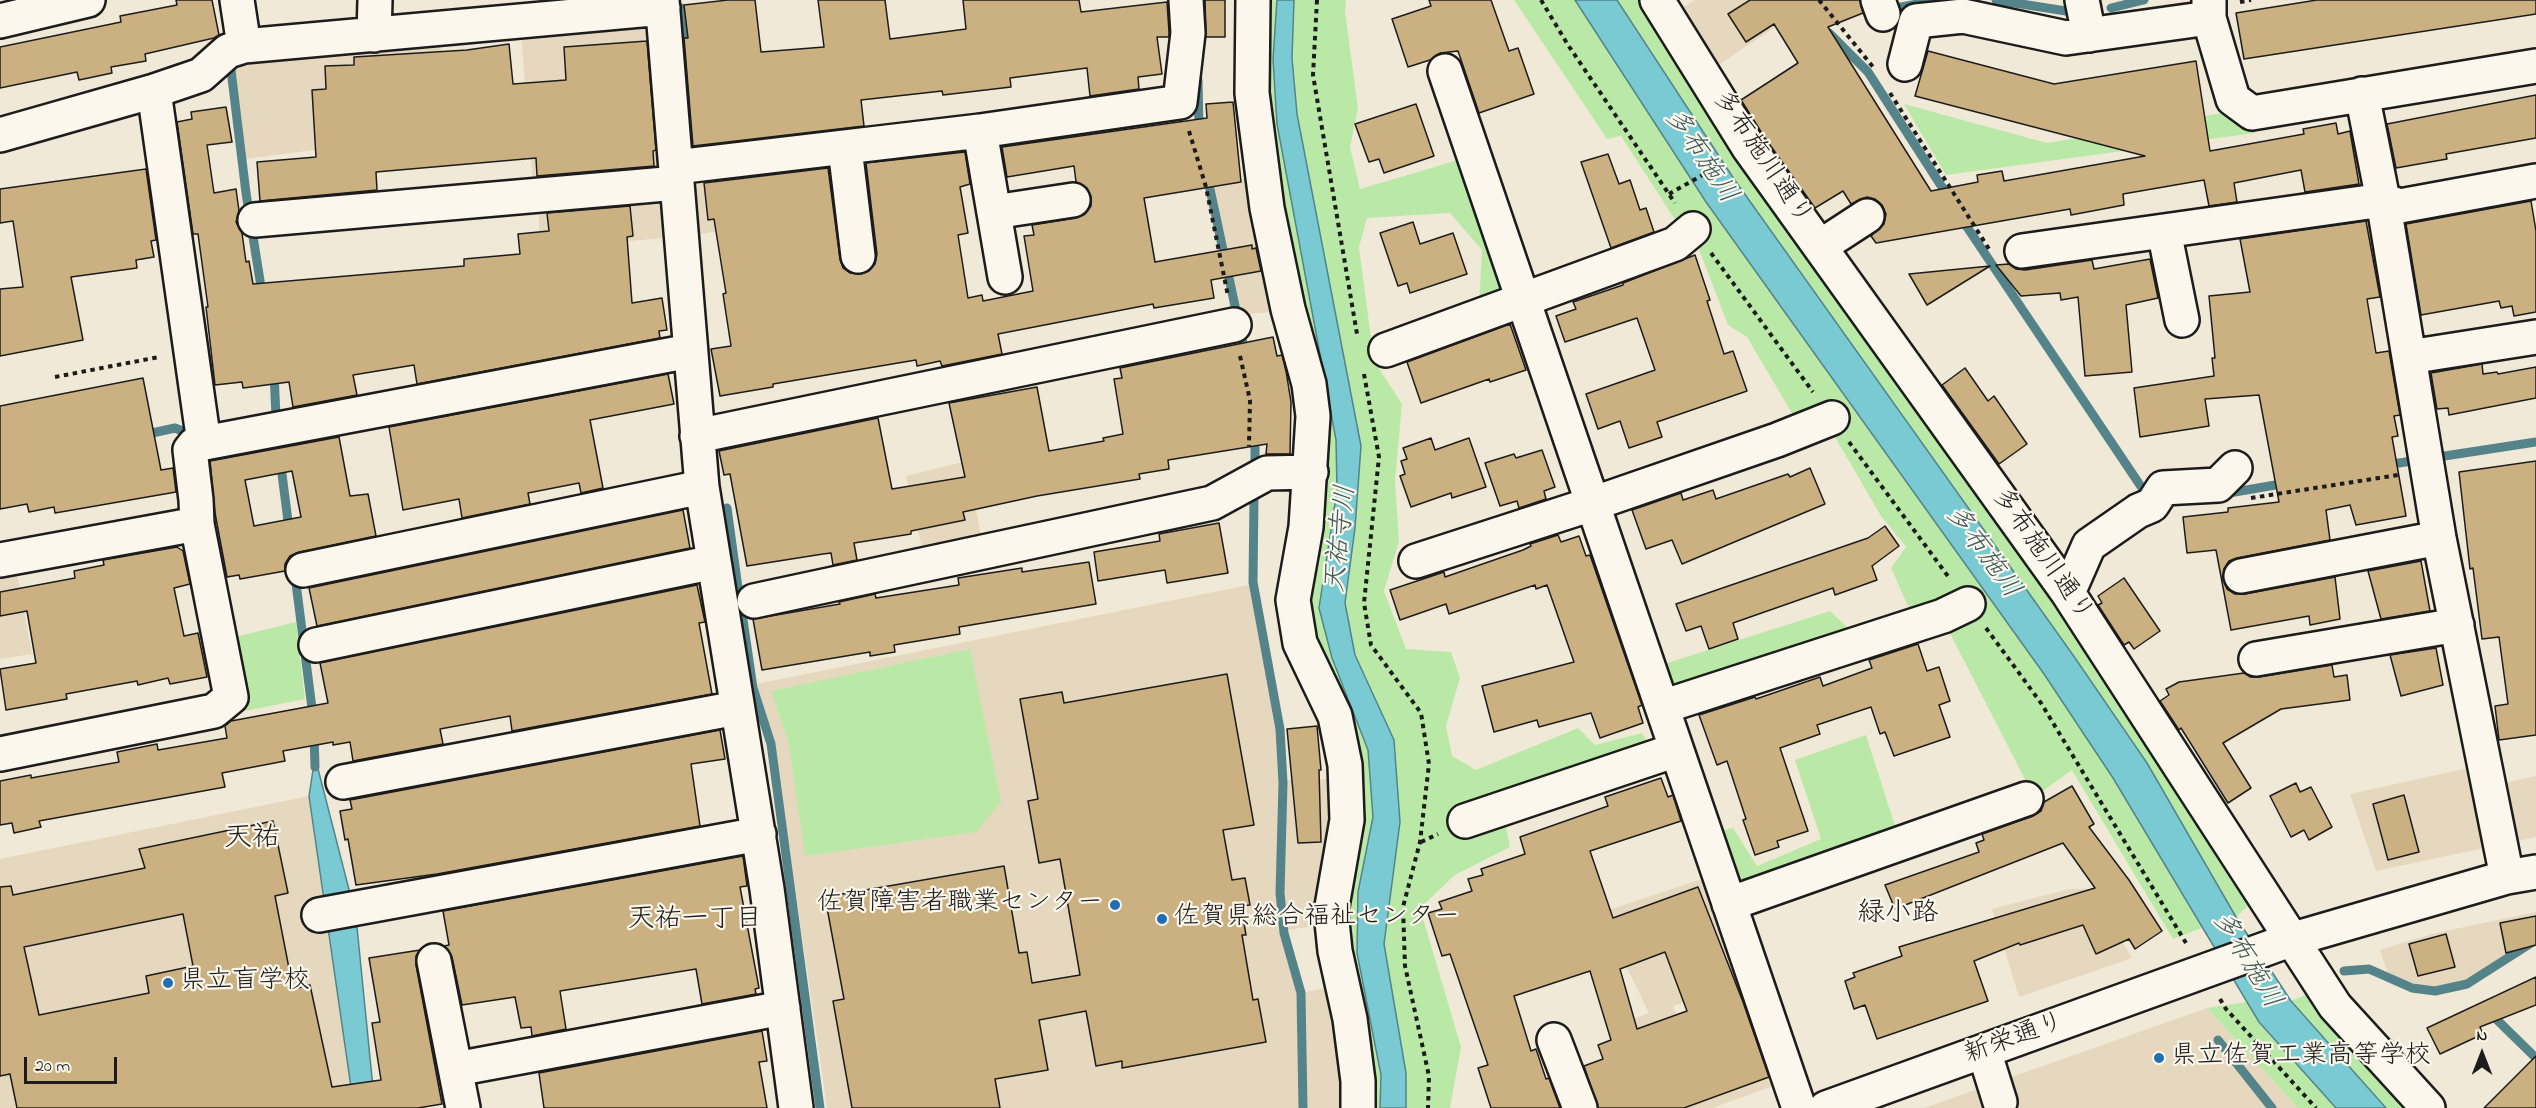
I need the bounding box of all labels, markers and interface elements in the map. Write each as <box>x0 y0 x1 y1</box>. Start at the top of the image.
street label: 多布施川通り <box>1704 86 1818 232</box>
water label: 多布施川 <box>1655 103 1743 211</box>
street label: 多布施川通り <box>1983 483 2099 629</box>
water label: 天祐寺川 <box>1321 484 1365 594</box>
water label: 多布施川 <box>1936 500 2026 606</box>
district label: 天祐 <box>224 823 280 857</box>
place label: 佐賀障害者職業センター <box>817 889 1103 921</box>
marker: 佐賀障害者職業センター <box>1108 898 1122 912</box>
district label: 緑小路 <box>1858 900 1938 932</box>
place label: 佐賀県総合福祉センター <box>1174 903 1460 935</box>
district label: 天祐一丁目 <box>628 906 762 938</box>
water label: 多布施川 <box>2203 906 2287 1016</box>
marker: 佐賀県総合福祉センター <box>1155 912 1169 926</box>
place label: 県立盲学校 <box>180 967 310 999</box>
marker: 県立盲学校 <box>161 976 175 990</box>
street label: 新栄通り <box>1961 1008 2069 1072</box>
north arrow <box>2452 1024 2512 1084</box>
text: N <box>2477 1024 2487 1048</box>
place label: 県立佐賀工業高等学校 <box>2171 1042 2431 1074</box>
scale bar <box>27 1045 120 1083</box>
marker: 県立佐賀工業高等学校 <box>2152 1051 2166 1065</box>
text: 20 m <box>35 1054 70 1080</box>

